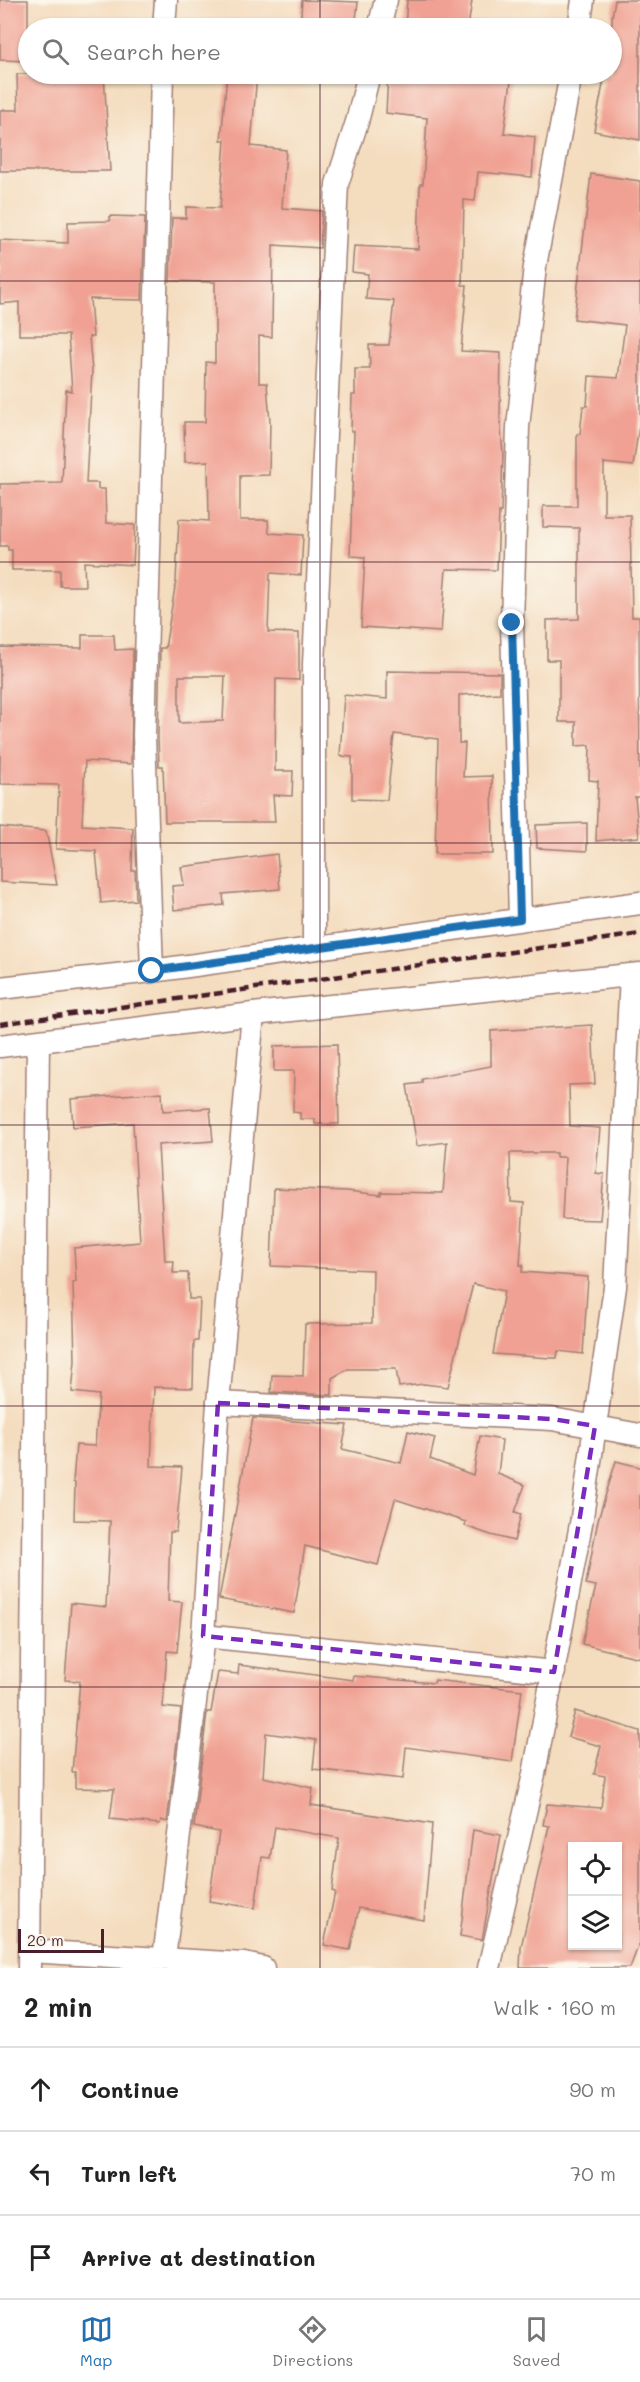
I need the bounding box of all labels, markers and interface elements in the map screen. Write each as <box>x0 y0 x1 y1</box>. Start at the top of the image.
search box <box>18 18 622 84</box>
icon: search <box>39 35 72 68</box>
text: Search here <box>87 37 221 66</box>
route end <box>498 609 524 635</box>
route start <box>138 957 164 983</box>
map controls <box>568 1842 622 1950</box>
button: locate <box>568 1842 622 1896</box>
button: layers <box>568 1896 622 1950</box>
scale bar <box>18 1926 104 1954</box>
text: 20 m <box>27 1929 64 1950</box>
text: 2 min <box>24 1990 92 2024</box>
text: Walk · 160 m <box>493 1994 616 2020</box>
icon: ahead <box>24 2073 57 2106</box>
text: Continue <box>81 2075 179 2104</box>
text: 90 m <box>570 2076 616 2102</box>
icon: left <box>24 2157 57 2190</box>
text: Turn left <box>81 2159 177 2188</box>
text: 70 m <box>570 2160 616 2186</box>
icon: arrive <box>24 2241 57 2274</box>
text: Arrive at destination <box>81 2243 316 2272</box>
tab: Map <box>80 2313 113 2370</box>
tab: Directions <box>272 2313 353 2370</box>
tab: Saved <box>513 2313 560 2370</box>

